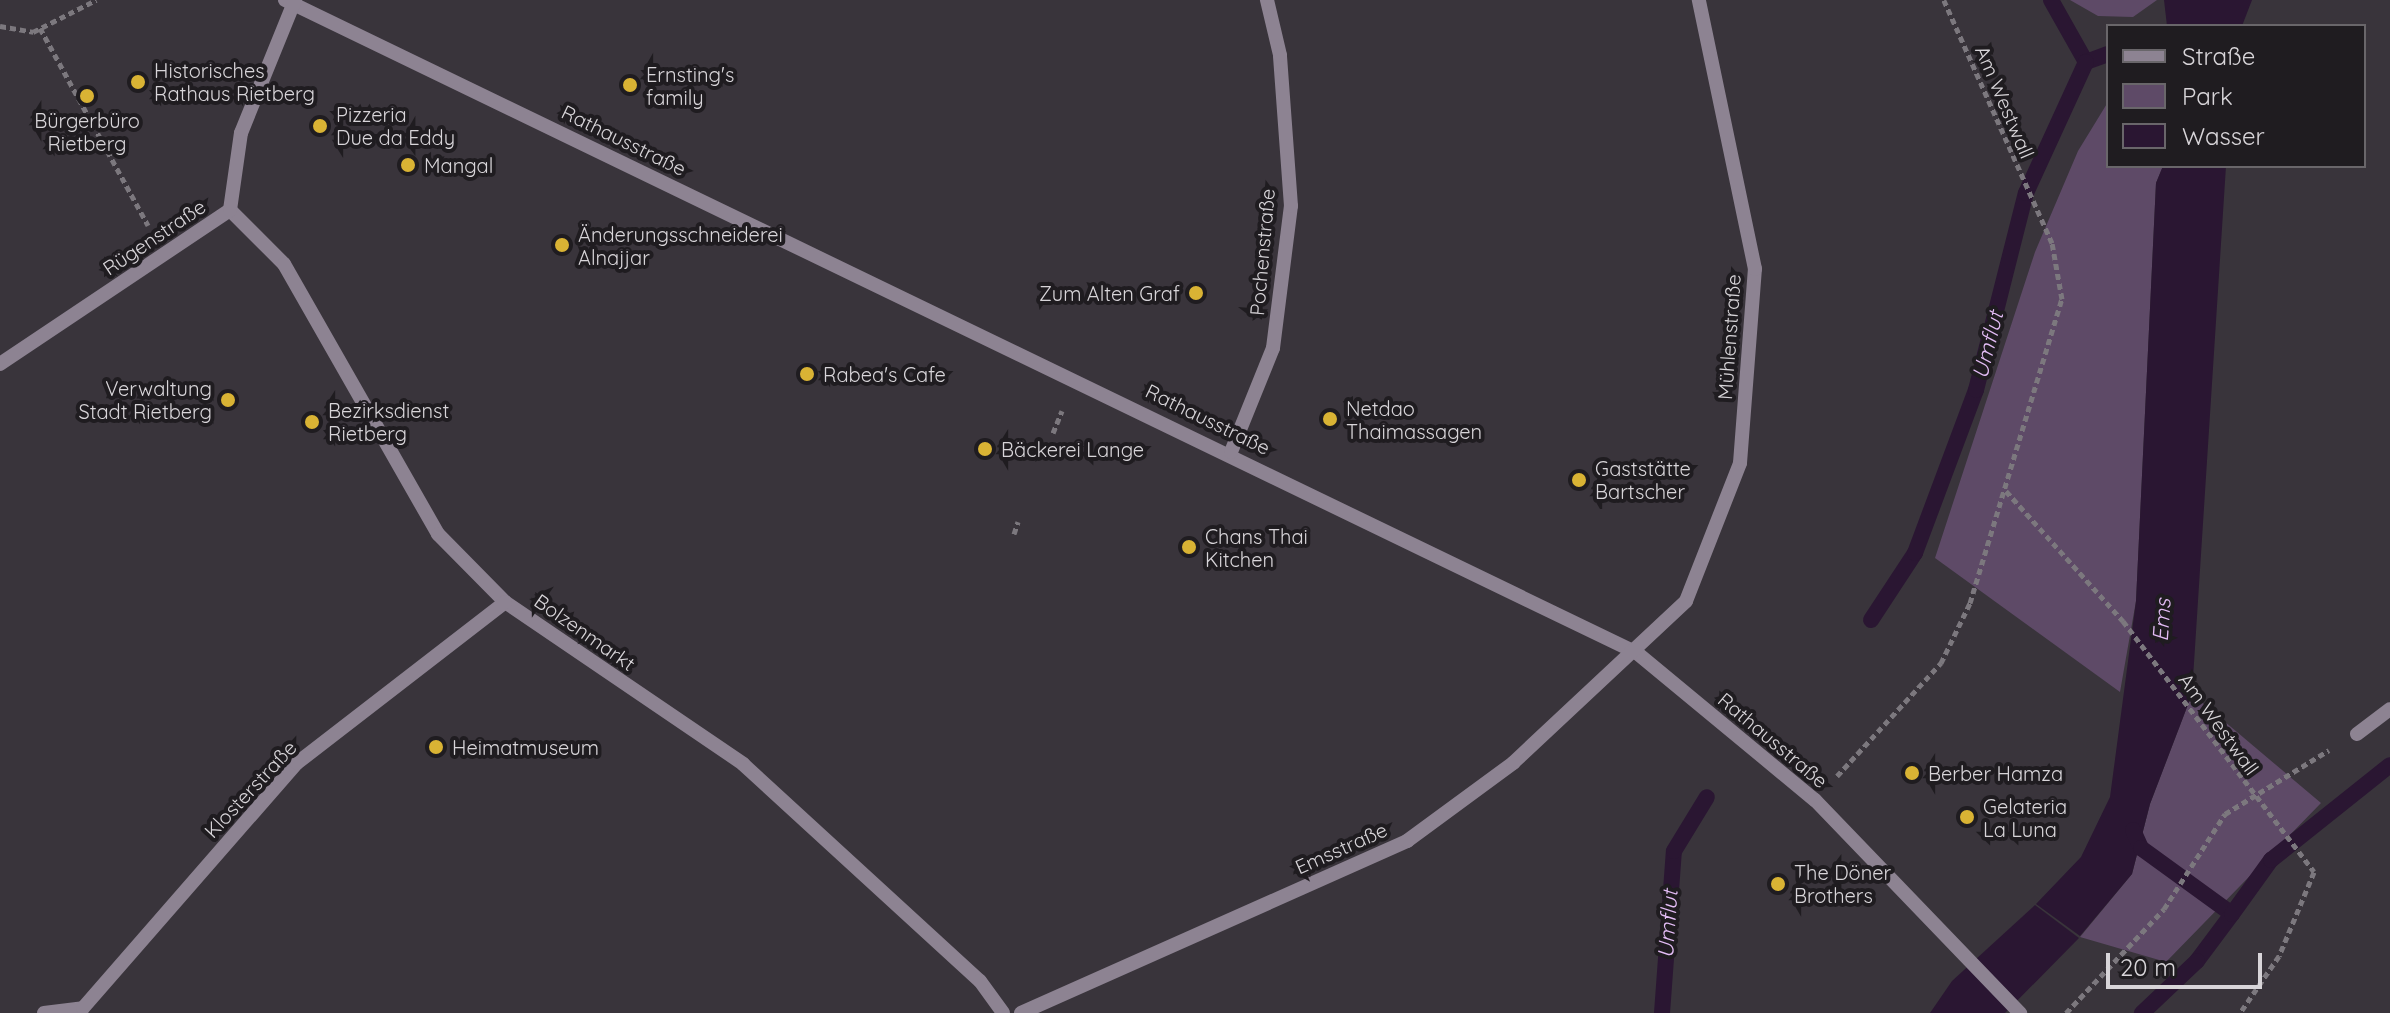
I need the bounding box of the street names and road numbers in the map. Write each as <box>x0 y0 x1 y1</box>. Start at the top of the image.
street label: Am Westwall <box>1970 42 2040 162</box>
street label: Rathausstraße <box>558 99 690 181</box>
street label: Pochenstraße <box>1244 187 1280 317</box>
street label: Rügenstraße <box>98 194 210 280</box>
street label: Mühlenstraße <box>1713 273 1745 401</box>
street label: Rathausstraße <box>1142 378 1274 460</box>
street label: Bolzenmarkt <box>530 588 640 676</box>
street label: Am Westwall <box>2174 668 2264 780</box>
street label: Rathausstraße <box>1713 687 1833 793</box>
street label: Klosterstraße <box>199 735 301 843</box>
street label: Emsstraße <box>1291 817 1391 879</box>

